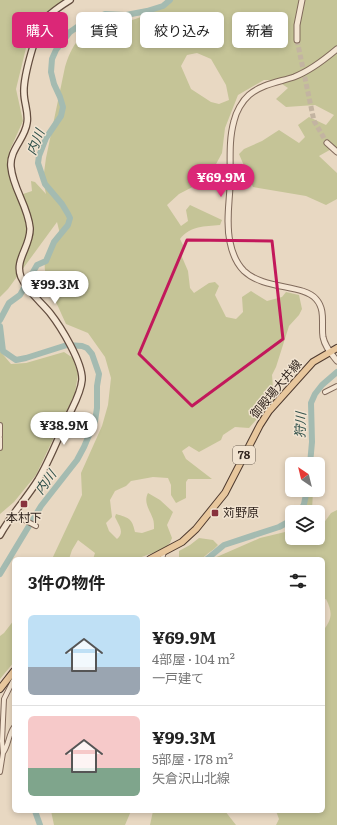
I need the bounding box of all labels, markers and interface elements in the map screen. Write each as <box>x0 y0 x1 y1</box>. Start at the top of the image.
chip: 購入 <box>12 12 68 48</box>
chip: 賃貸 <box>76 12 132 48</box>
chip: 絞り込み <box>140 12 224 48</box>
chip: 新着 <box>232 12 288 48</box>
water label: 内川 <box>21 124 49 157</box>
pin: ¥69.9M <box>188 164 254 198</box>
text: ¥69.9M <box>196 167 246 186</box>
pin: ¥99.3M <box>22 271 88 305</box>
text: ¥99.3M <box>31 274 79 293</box>
street label: 御殿場大井線 <box>245 355 305 422</box>
water label: 狩川 <box>290 410 310 438</box>
pin: ¥38.9M <box>31 412 97 446</box>
text: ¥38.9M <box>39 415 89 434</box>
road number: 78 <box>233 446 255 464</box>
north arrow <box>285 457 325 497</box>
map controls <box>285 457 325 545</box>
water label: 内川 <box>29 464 61 498</box>
marker: 本村下 <box>19 499 29 509</box>
place label: 苅野原 <box>223 503 259 521</box>
button: layers <box>285 505 325 545</box>
place label: 本村下 <box>6 508 42 526</box>
marker: 苅野原 <box>210 508 220 518</box>
text: 3件の物件 <box>28 569 106 594</box>
icon: filters <box>287 570 309 592</box>
text: ¥69.9M <box>152 624 216 649</box>
icon: home <box>60 631 108 679</box>
text: 4部屋 · 104 m² <box>152 649 235 668</box>
text: 一戸建て <box>152 668 204 687</box>
text: ¥99.3M <box>152 724 216 749</box>
icon: home <box>60 732 108 780</box>
text: 5部屋 · 178 m² <box>152 749 233 768</box>
text: 矢倉沢山北線 <box>152 768 230 787</box>

